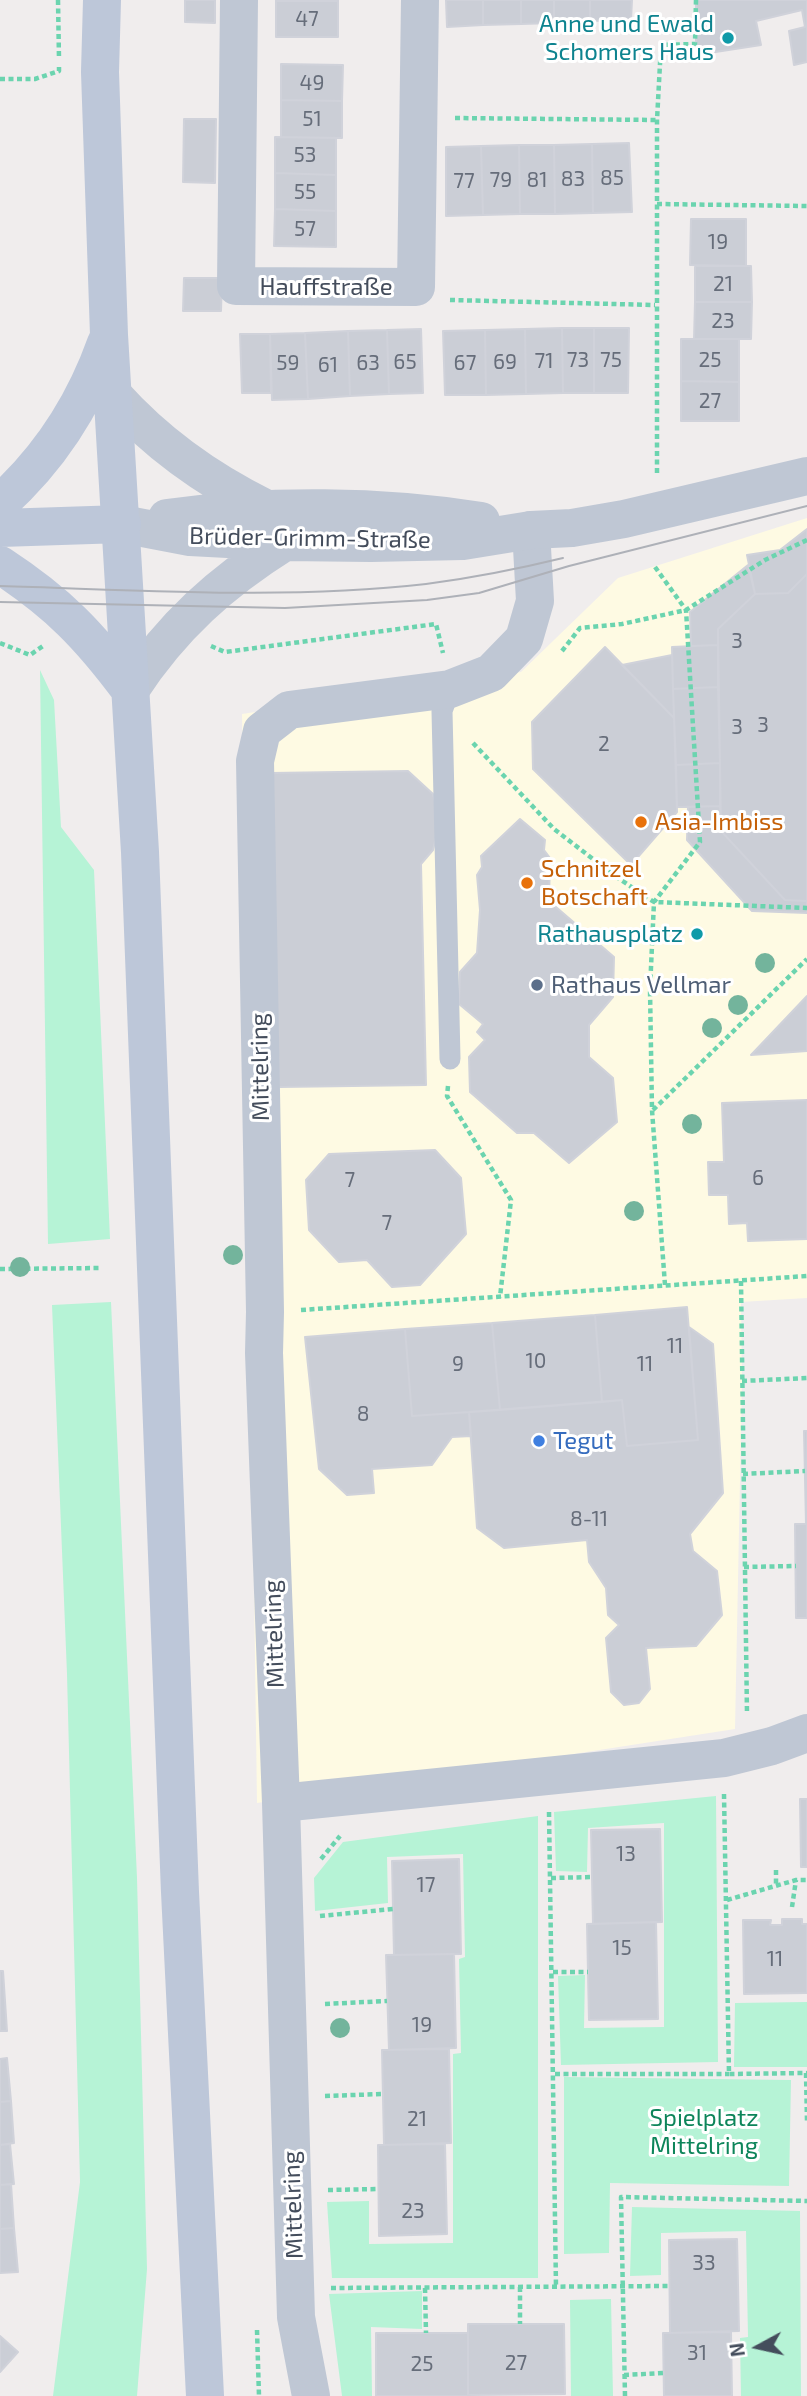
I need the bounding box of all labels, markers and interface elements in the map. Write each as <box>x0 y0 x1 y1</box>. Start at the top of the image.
house number: 47 <box>295 6 319 32</box>
place label: Anne und Ewald Schomers Haus <box>539 10 714 66</box>
marker: Anne und Ewald Schomers Haus <box>720 30 736 46</box>
house number: 49 <box>300 70 324 96</box>
house number: 51 <box>302 106 322 132</box>
house number: 53 <box>294 142 316 168</box>
house number: 85 <box>600 165 624 191</box>
house number: 83 <box>561 166 585 192</box>
house number: 79 <box>490 167 512 193</box>
house number: 81 <box>526 167 548 193</box>
house number: 77 <box>453 168 475 194</box>
house number: 55 <box>294 179 316 205</box>
house number: 57 <box>294 216 316 242</box>
house number: 19 <box>708 229 728 255</box>
house number: 21 <box>713 271 733 297</box>
street label: Hauffstraße <box>259 273 393 301</box>
house number: 23 <box>711 308 735 334</box>
house number: 73 <box>567 347 589 373</box>
house number: 75 <box>600 347 622 373</box>
house number: 25 <box>698 347 722 373</box>
house number: 71 <box>534 348 554 374</box>
house number: 65 <box>393 349 417 375</box>
house number: 69 <box>493 349 517 375</box>
house number: 59 <box>276 350 300 376</box>
house number: 63 <box>356 350 380 376</box>
house number: 67 <box>454 350 476 376</box>
house number: 61 <box>318 352 338 378</box>
house number: 27 <box>699 388 721 414</box>
street label: Brüder-Grimm-Straße <box>189 521 431 555</box>
house number: 3 <box>731 628 743 654</box>
house number: 3 <box>757 712 769 738</box>
house number: 3 <box>731 714 743 740</box>
house number: 2 <box>598 731 610 757</box>
place label: Asia-Imbiss <box>655 808 783 836</box>
marker: Asia-Imbiss <box>633 814 649 830</box>
place label: Schnitzel Botschaft <box>541 855 648 911</box>
marker: Schnitzel Botschaft <box>519 875 535 891</box>
place label: Rathausplatz <box>537 920 683 948</box>
marker: Rathausplatz <box>689 926 705 942</box>
place label: Rathaus Vellmar <box>551 971 731 999</box>
marker: Rathaus Vellmar <box>529 977 545 993</box>
street label: Mittelring <box>245 1013 275 1121</box>
house number: 6 <box>752 1165 764 1191</box>
house number: 7 <box>345 1167 355 1193</box>
house number: 7 <box>382 1210 392 1236</box>
house number: 11 <box>667 1333 683 1359</box>
house number: 10 <box>525 1348 547 1374</box>
house number: 9 <box>452 1351 464 1377</box>
house number: 11 <box>637 1351 653 1377</box>
house number: 8 <box>357 1401 369 1427</box>
place label: Tegut <box>553 1427 613 1455</box>
marker: Tegut <box>531 1433 547 1449</box>
house number: 8-11 <box>570 1506 608 1532</box>
street label: Mittelring <box>258 1579 290 1689</box>
house number: 13 <box>616 1841 636 1867</box>
house number: 17 <box>416 1872 436 1898</box>
house number: 15 <box>612 1935 632 1961</box>
house number: 11 <box>767 1946 783 1972</box>
house number: 19 <box>412 2012 432 2038</box>
park label: Spielplatz Mittelring <box>650 2104 758 2160</box>
house number: 21 <box>407 2106 427 2132</box>
street label: Mittelring <box>277 2150 309 2260</box>
house number: 23 <box>401 2198 425 2224</box>
house number: 33 <box>692 2250 716 2276</box>
north arrow <box>723 2312 793 2382</box>
house number: 31 <box>687 2340 707 2366</box>
text: N <box>724 2342 749 2358</box>
house number: 27 <box>505 2350 527 2376</box>
house number: 25 <box>410 2351 434 2377</box>

